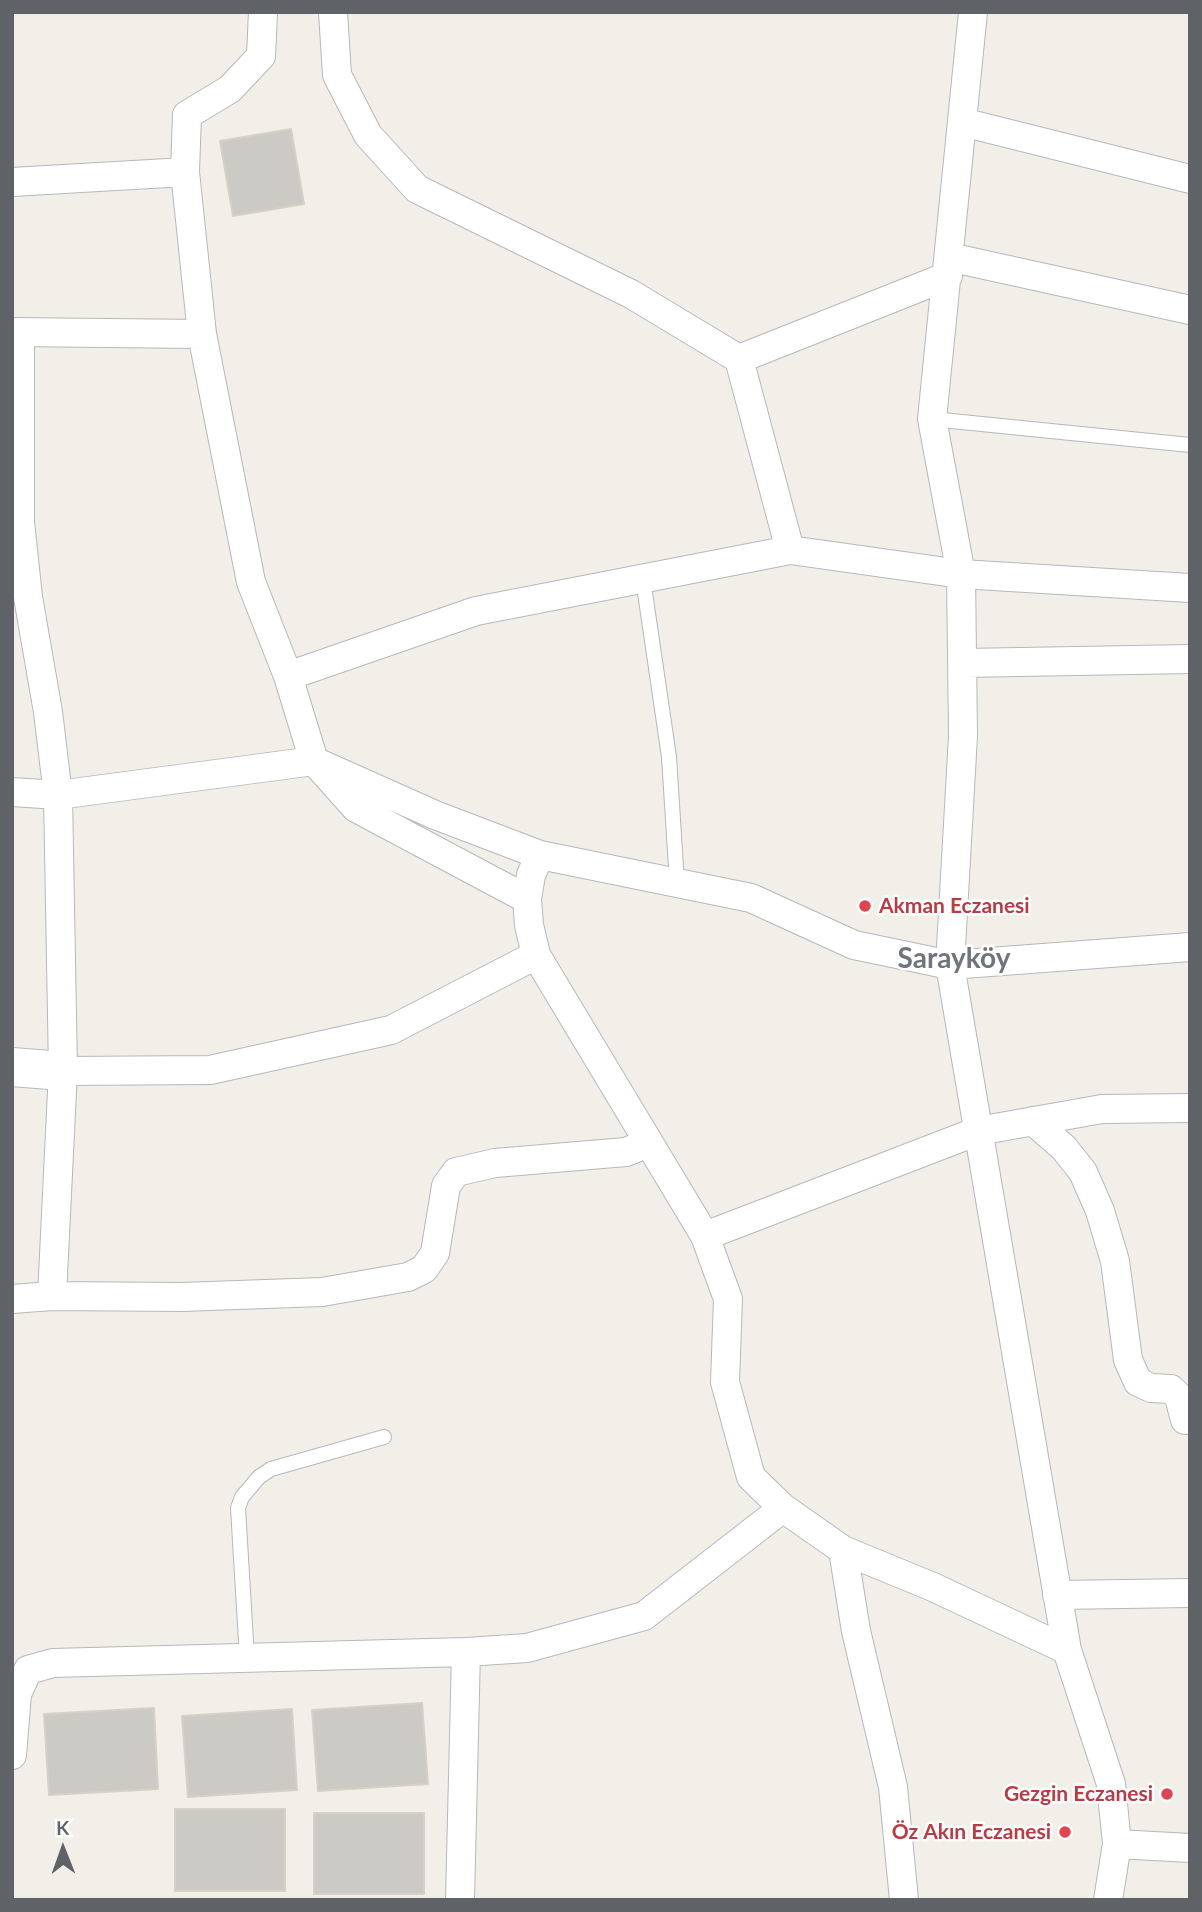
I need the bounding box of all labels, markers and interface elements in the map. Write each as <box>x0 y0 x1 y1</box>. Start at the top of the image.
place label: Akman Eczanesi <box>879 893 1030 919</box>
marker: Akman Eczanesi <box>857 898 873 914</box>
district label: Sarayköy <box>898 942 1010 976</box>
place label: Gezgin Eczanesi <box>1004 1781 1153 1807</box>
marker: Gezgin Eczanesi <box>1159 1786 1175 1802</box>
north arrow <box>28 1814 98 1884</box>
text: K <box>56 1816 69 1839</box>
place label: Öz Akın Eczanesi <box>892 1819 1051 1845</box>
marker: Öz Akın Eczanesi <box>1057 1824 1073 1840</box>

